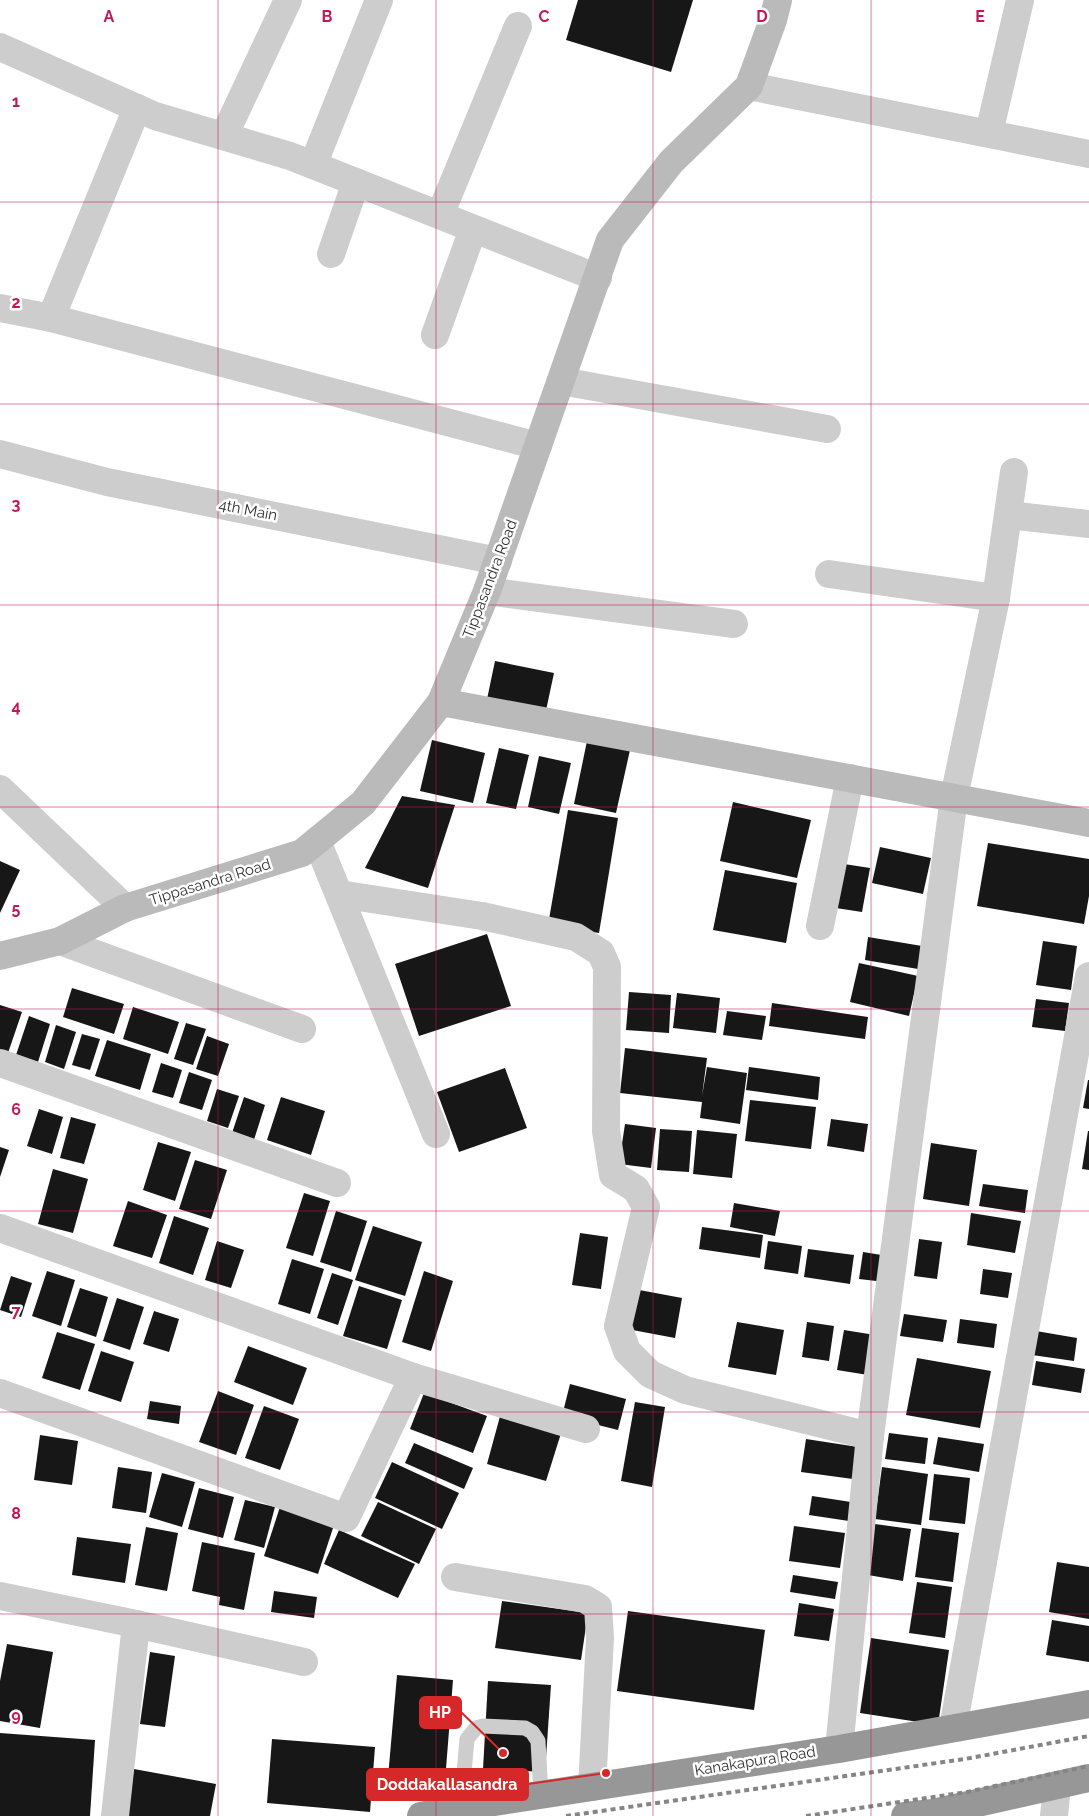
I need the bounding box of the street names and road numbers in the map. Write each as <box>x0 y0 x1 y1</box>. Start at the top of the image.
street label: 4th Main <box>217 496 279 524</box>
street label: Tippasandra Road <box>459 517 521 641</box>
street label: Tippasandra Road <box>147 855 273 909</box>
street label: Kanakapura Road <box>693 1743 817 1779</box>

